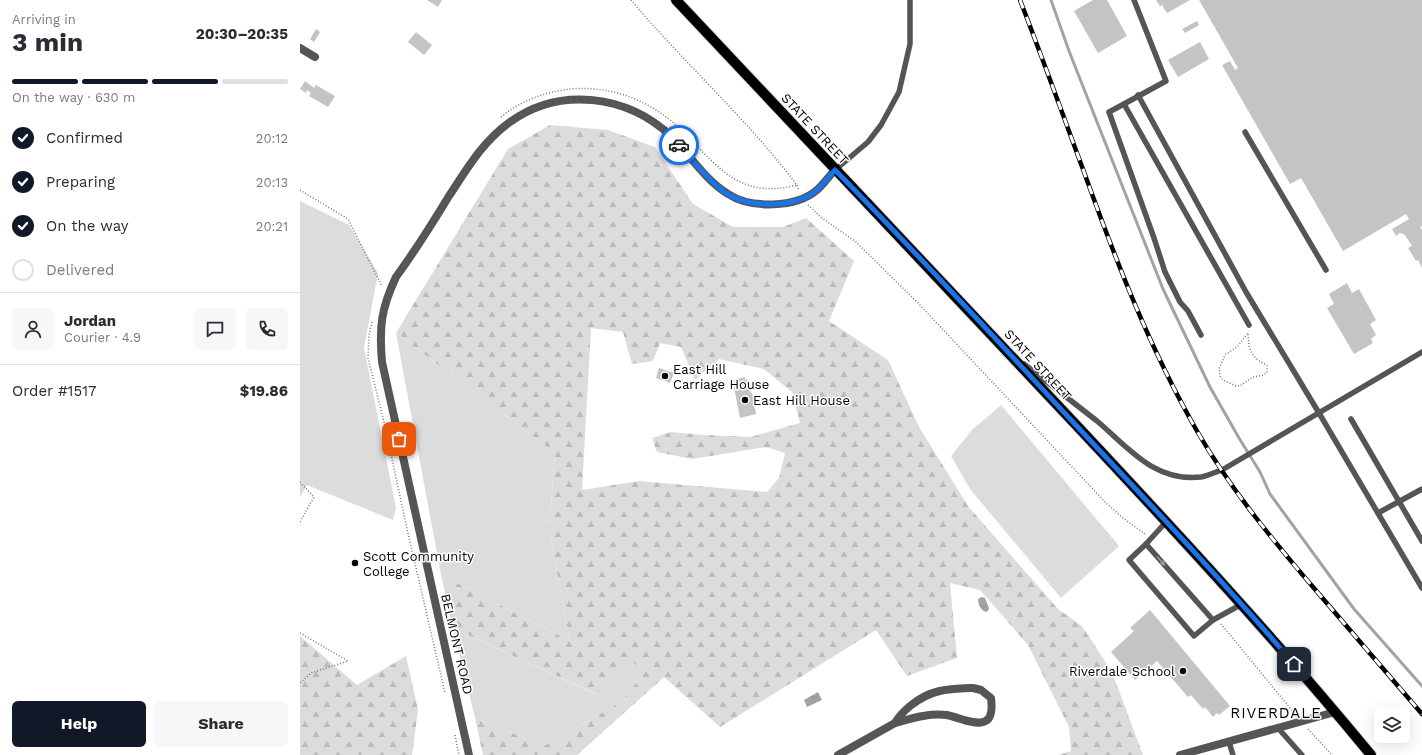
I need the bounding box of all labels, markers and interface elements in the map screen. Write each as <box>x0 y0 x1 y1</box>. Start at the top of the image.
text: Arriving in <box>12 12 76 27</box>
text: 20:30–20:35 <box>196 25 288 43</box>
text: 3 min <box>12 27 83 57</box>
text: On the way · 630 m <box>12 90 135 105</box>
street label: STATE STREET <box>778 90 852 168</box>
courier <box>659 125 699 165</box>
icon: check <box>12 127 34 149</box>
text: Confirmed <box>46 129 123 147</box>
text: 20:12 <box>256 131 288 146</box>
icon: car <box>668 134 690 156</box>
icon: check <box>12 171 34 193</box>
text: Preparing <box>46 173 115 191</box>
text: 20:13 <box>256 175 288 190</box>
icon: check <box>12 215 34 237</box>
text: On the way <box>46 217 128 235</box>
text: 20:21 <box>256 219 288 234</box>
text: Delivered <box>46 261 114 279</box>
button: person <box>12 308 54 350</box>
button: chat <box>194 308 236 350</box>
button: phone <box>246 308 288 350</box>
text: Jordan <box>64 312 116 330</box>
street label: STATE STREET <box>1001 326 1075 404</box>
text: Courier · 4.9 <box>64 330 141 345</box>
place label: East Hill Carriage House <box>673 362 769 392</box>
marker: East Hill Carriage House <box>660 371 670 381</box>
text: Order #1517 <box>12 382 96 400</box>
text: $19.86 <box>240 382 288 400</box>
place label: East Hill House <box>753 393 850 408</box>
marker: East Hill House <box>740 395 750 405</box>
pin <box>382 422 416 456</box>
icon: bag <box>388 428 410 450</box>
place label: Scott Community College <box>363 549 474 579</box>
one-way arrow <box>1156 556 1166 566</box>
marker: Scott Community College <box>350 558 360 568</box>
street label: BELMONT ROAD <box>438 592 476 696</box>
pin <box>1277 647 1311 681</box>
icon: home <box>1283 653 1305 675</box>
place label: Riverdale School <box>1069 664 1175 679</box>
marker: Riverdale School <box>1178 666 1188 676</box>
button: Help <box>12 701 146 747</box>
button: Share <box>154 701 288 747</box>
district label: RIVERDALE <box>1230 704 1322 722</box>
map controls <box>1374 707 1410 743</box>
button: layers <box>1374 707 1410 743</box>

